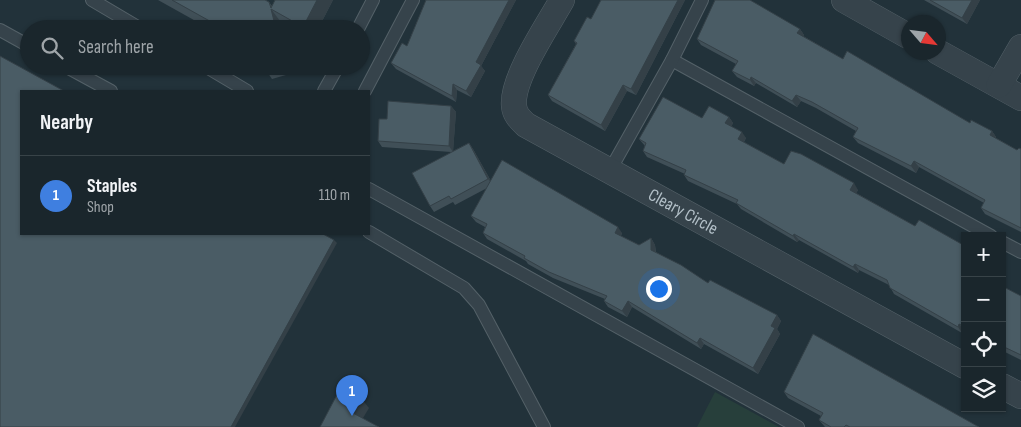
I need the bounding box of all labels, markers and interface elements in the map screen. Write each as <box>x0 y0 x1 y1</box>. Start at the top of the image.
north arrow <box>901 15 946 60</box>
search box <box>20 20 370 75</box>
icon: search <box>38 34 66 62</box>
text: Search here <box>78 36 154 59</box>
text: Nearby <box>40 110 93 135</box>
text: Staples <box>87 175 137 198</box>
street label: Cleary Circle <box>645 184 722 239</box>
text: 1 <box>53 186 59 205</box>
text: 110 m <box>319 186 350 205</box>
text: Shop <box>87 198 114 217</box>
map controls <box>961 232 1006 412</box>
button: + <box>961 232 1006 277</box>
your location <box>646 276 672 302</box>
button: − <box>961 277 1006 322</box>
button: locate <box>961 322 1006 367</box>
button: layers <box>961 367 1006 412</box>
pin: 1 <box>336 375 368 416</box>

